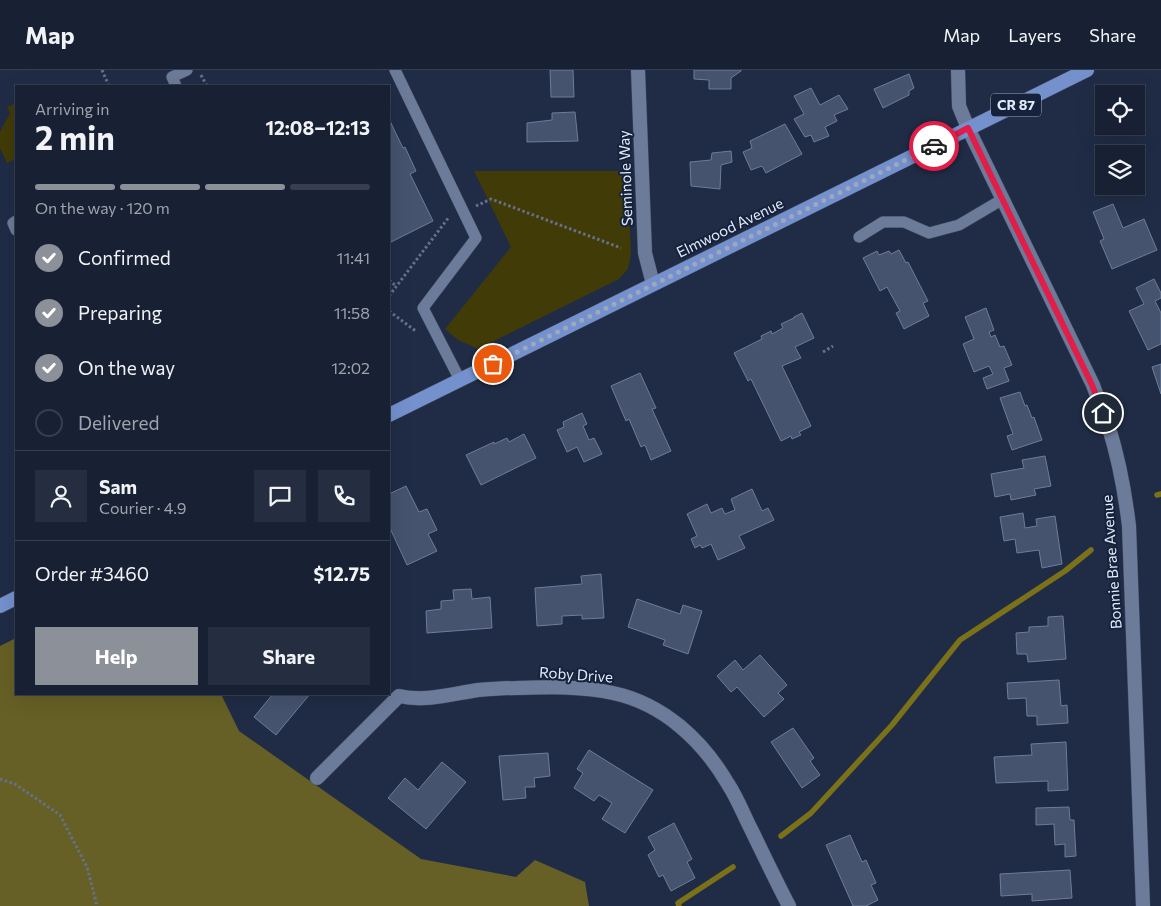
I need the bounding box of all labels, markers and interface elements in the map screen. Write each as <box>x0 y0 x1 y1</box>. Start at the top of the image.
text: Map <box>25 20 75 49</box>
text: Map <box>943 24 980 46</box>
text: Layers <box>1008 24 1061 46</box>
text: Share <box>1089 24 1136 46</box>
map controls <box>1095 85 1145 195</box>
button: locate <box>1095 85 1145 135</box>
road number: CR 87 <box>991 94 1041 116</box>
text: Arriving in <box>35 99 109 118</box>
text: 12:08–12:13 <box>265 116 370 139</box>
text: 2 min <box>35 117 115 157</box>
courier <box>909 121 959 171</box>
street label: Seminole Way <box>614 130 636 226</box>
icon: car <box>920 132 948 160</box>
button: layers <box>1095 145 1145 195</box>
street label: Elmwood Avenue <box>673 193 786 261</box>
text: On the way · 120 m <box>35 198 170 217</box>
icon: check <box>35 244 63 272</box>
text: Confirmed <box>78 246 171 269</box>
text: 11:41 <box>337 248 370 267</box>
icon: check <box>35 299 63 327</box>
text: Preparing <box>78 301 162 324</box>
text: 11:58 <box>334 303 370 322</box>
pin <box>472 343 514 385</box>
icon: bag <box>479 350 507 378</box>
icon: check <box>35 354 63 382</box>
text: On the way <box>78 356 175 379</box>
text: 12:02 <box>331 358 370 377</box>
pin <box>1082 392 1124 434</box>
icon: home <box>1089 399 1117 427</box>
text: Delivered <box>78 411 159 434</box>
button: person <box>35 470 87 522</box>
button: chat <box>254 470 306 522</box>
button: phone <box>318 470 370 522</box>
text: Sam <box>99 475 137 498</box>
street label: Bonnie Brae Avenue <box>1097 494 1125 630</box>
text: Courier · 4.9 <box>99 498 186 517</box>
text: Order #3460 <box>35 562 149 585</box>
text: $12.75 <box>313 562 370 585</box>
button: Help <box>35 627 198 685</box>
button: Share <box>208 627 370 685</box>
street label: Roby Drive <box>538 662 614 686</box>

